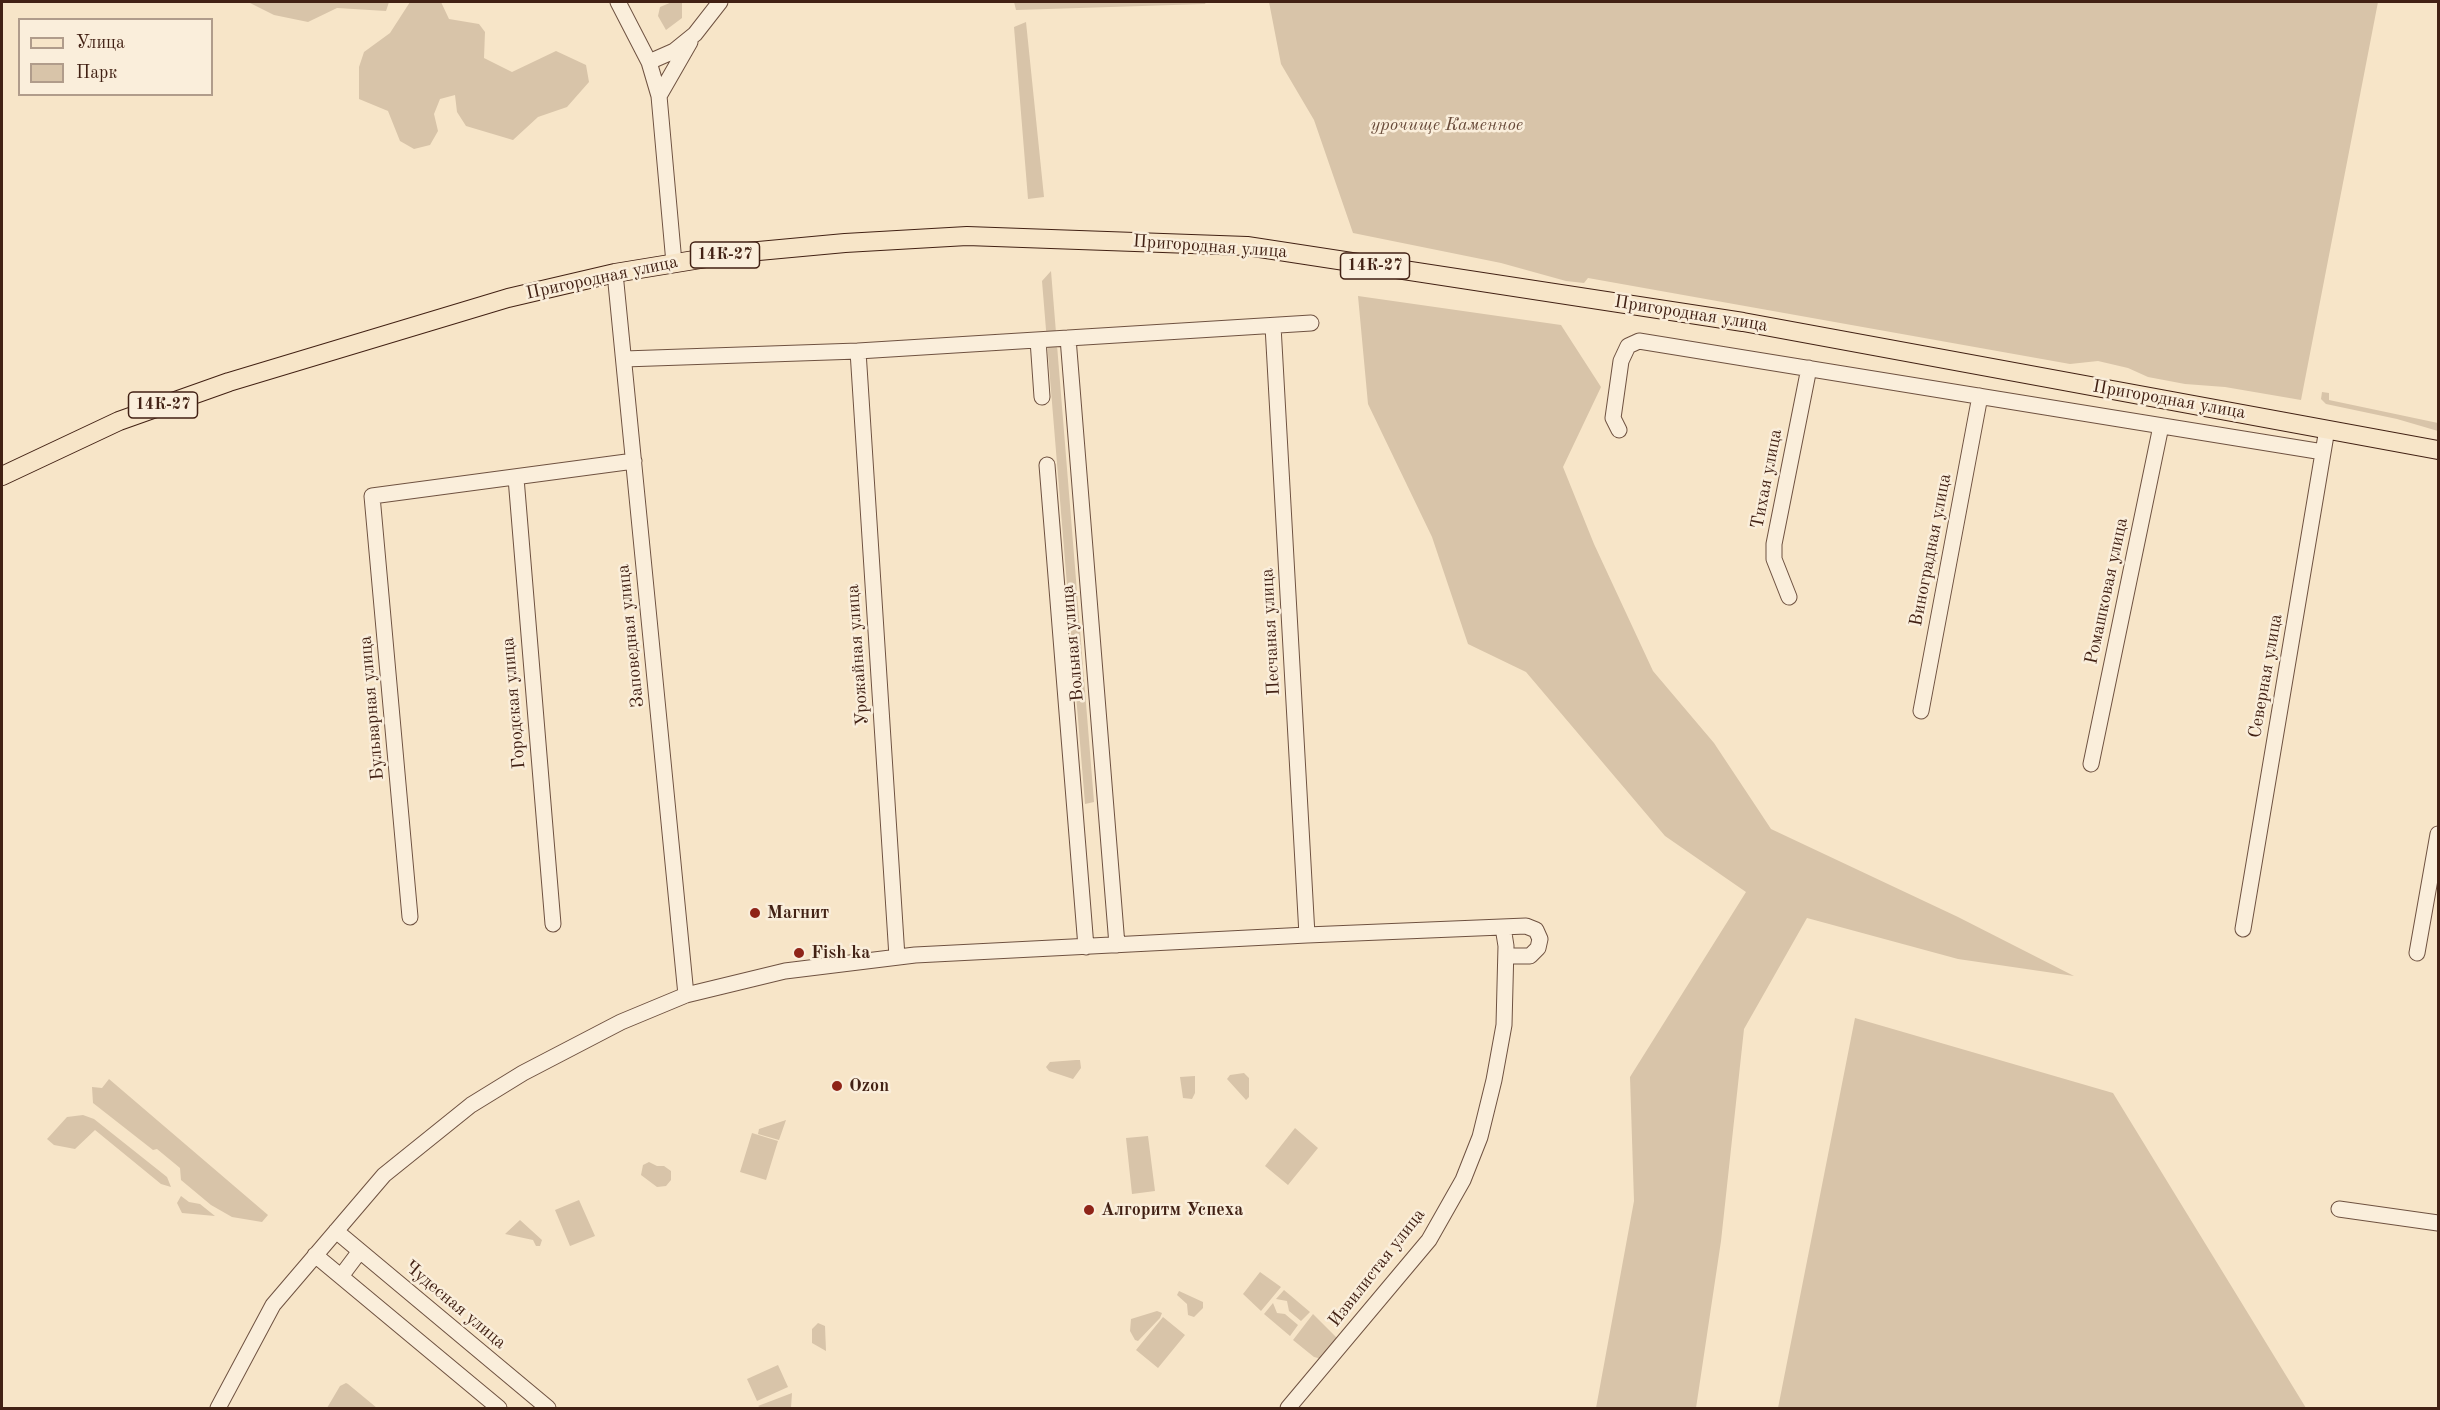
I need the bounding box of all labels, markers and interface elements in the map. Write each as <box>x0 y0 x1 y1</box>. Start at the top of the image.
legend <box>18 18 213 96</box>
text: Улица <box>76 34 125 52</box>
text: Парк <box>76 64 117 82</box>
park label: урочище Каменное <box>1371 114 1523 136</box>
street label: Пригородная улица <box>1132 231 1288 263</box>
road number: 14К-27 <box>690 242 760 268</box>
street label: Пригородная улица <box>524 251 680 305</box>
road number: 14К-27 <box>1340 253 1410 279</box>
street label: Пригородная улица <box>1613 291 1769 337</box>
street label: Пригородная улица <box>2091 376 2247 424</box>
road number: 14К-27 <box>128 392 198 418</box>
street label: Тихая улица <box>1747 427 1787 531</box>
street label: Виноградная улица <box>1906 472 1956 628</box>
street label: Ромашковая улица <box>2081 516 2133 666</box>
street label: Заповедная улица <box>613 563 649 709</box>
street label: Песчаная улица <box>1257 568 1285 696</box>
street label: Урожайная улица <box>842 584 874 726</box>
street label: Вольная улица <box>1057 584 1089 702</box>
street label: Северная улица <box>2244 612 2288 740</box>
street label: Бульварная улица <box>355 635 389 781</box>
street label: Городская улица <box>497 636 531 770</box>
place label: Магнит <box>767 902 829 924</box>
marker: Магнит <box>748 906 762 920</box>
place label: Fish ka <box>811 942 870 964</box>
marker: Fish ka <box>792 946 806 960</box>
place label: Ozon <box>849 1075 889 1097</box>
marker: Ozon <box>830 1079 844 1093</box>
place label: Алгоритм Успеха <box>1101 1199 1243 1221</box>
marker: Алгоритм Успеха <box>1082 1203 1096 1217</box>
street label: Извилистая улица <box>1324 1204 1430 1332</box>
street label: Чудесная улица <box>400 1256 510 1354</box>

